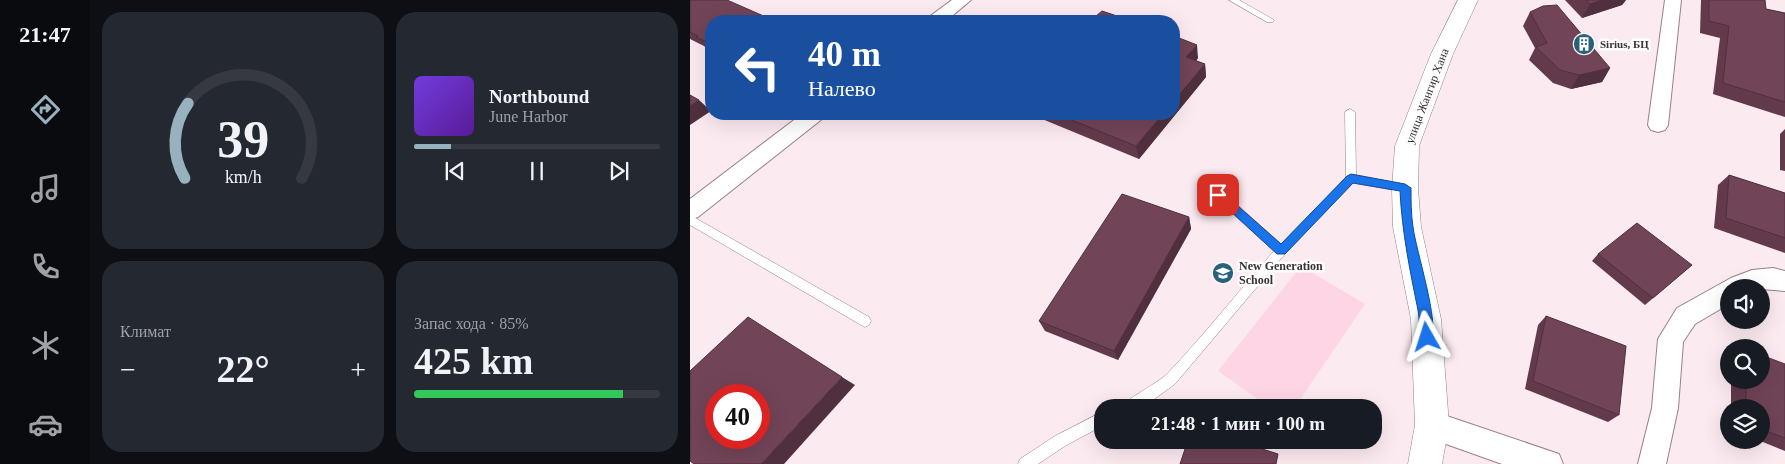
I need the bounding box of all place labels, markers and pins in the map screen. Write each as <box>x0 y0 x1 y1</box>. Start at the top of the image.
building icon: Sirius, БЦ <box>1572 32 1596 56</box>
place label: Sirius, БЦ <box>1600 38 1649 50</box>
pin <box>1197 174 1239 216</box>
place label: New Generation School <box>1239 259 1323 287</box>
school or university icon: New Generation School <box>1211 261 1235 285</box>

